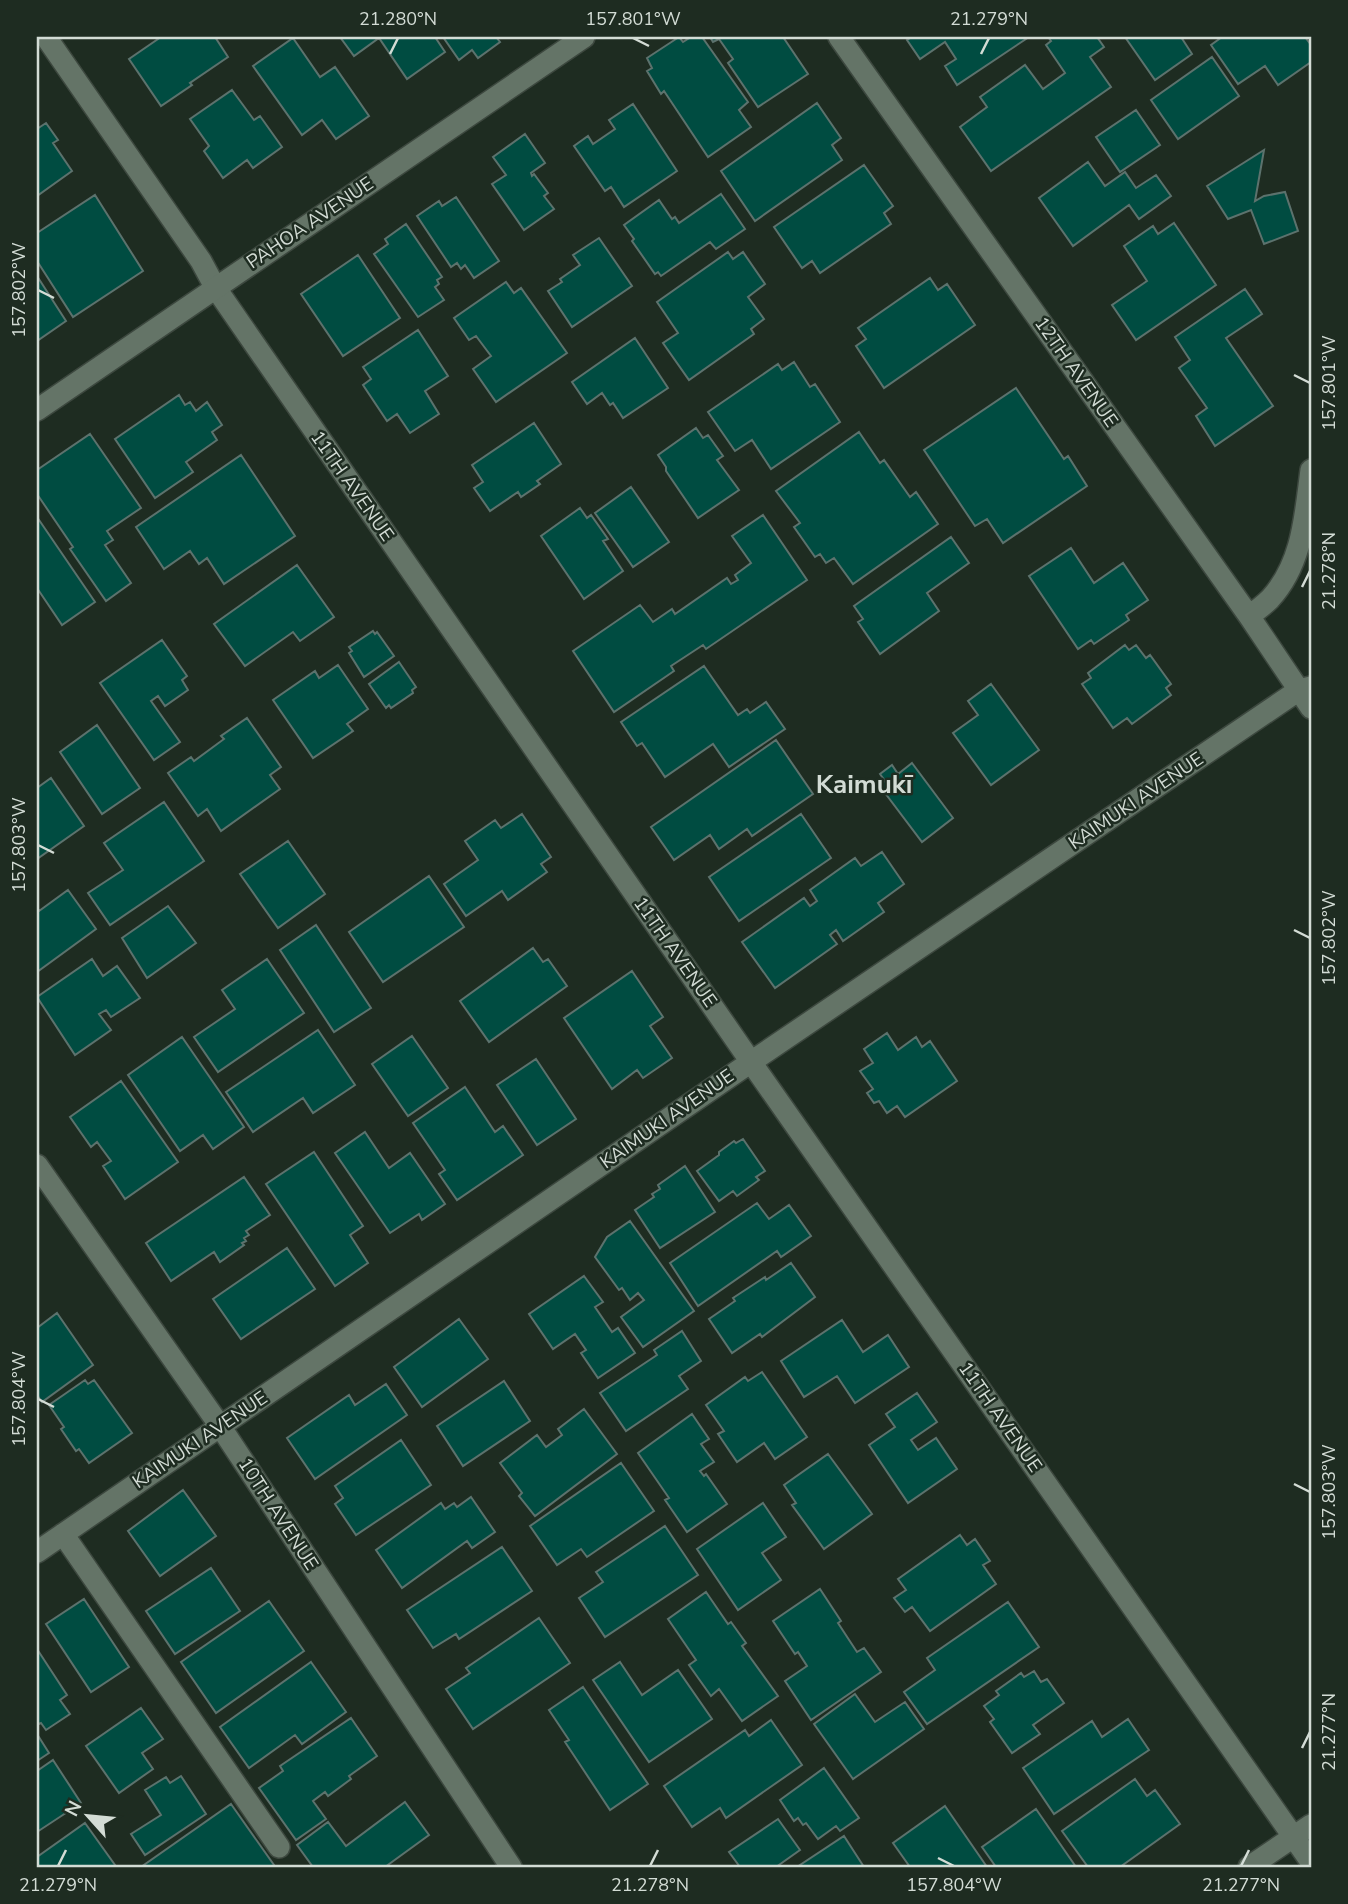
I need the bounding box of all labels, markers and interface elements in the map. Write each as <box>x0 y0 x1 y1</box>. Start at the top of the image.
text: 21.280°N <box>359 7 437 31</box>
text: 157.801°W <box>585 7 681 31</box>
text: 21.279°N <box>950 7 1028 31</box>
street label: PAHOA AVENUE <box>241 171 379 275</box>
text: 157.802°W <box>7 242 31 338</box>
street label: 12TH AVENUE <box>1028 311 1124 433</box>
text: 157.801°W <box>1317 335 1341 431</box>
street label: 11TH AVENUE <box>304 425 400 547</box>
text: 21.278°N <box>1317 532 1341 610</box>
street label: KAIMUKI AVENUE <box>1063 746 1209 856</box>
district label: Kaimukī <box>816 767 914 802</box>
text: 157.803°W <box>7 797 31 893</box>
text: 157.802°W <box>1317 890 1341 986</box>
street label: 11TH AVENUE <box>627 891 723 1013</box>
street label: KAIMUKI AVENUE <box>595 1063 739 1175</box>
text: 157.804°W <box>7 1351 31 1447</box>
street label: 11TH AVENUE <box>952 1356 1048 1478</box>
street label: KAIMUKI AVENUE <box>127 1385 273 1495</box>
text: 157.803°W <box>1317 1444 1341 1540</box>
street label: 10TH AVENUE <box>232 1453 324 1575</box>
text: 21.277°N <box>1317 1693 1341 1771</box>
north arrow <box>52 1782 122 1852</box>
text: N <box>59 1796 89 1821</box>
text: 21.279°N <box>19 1873 97 1897</box>
text: 21.278°N <box>611 1873 689 1897</box>
text: 157.804°W <box>906 1873 1002 1897</box>
text: 21.277°N <box>1202 1873 1280 1897</box>

